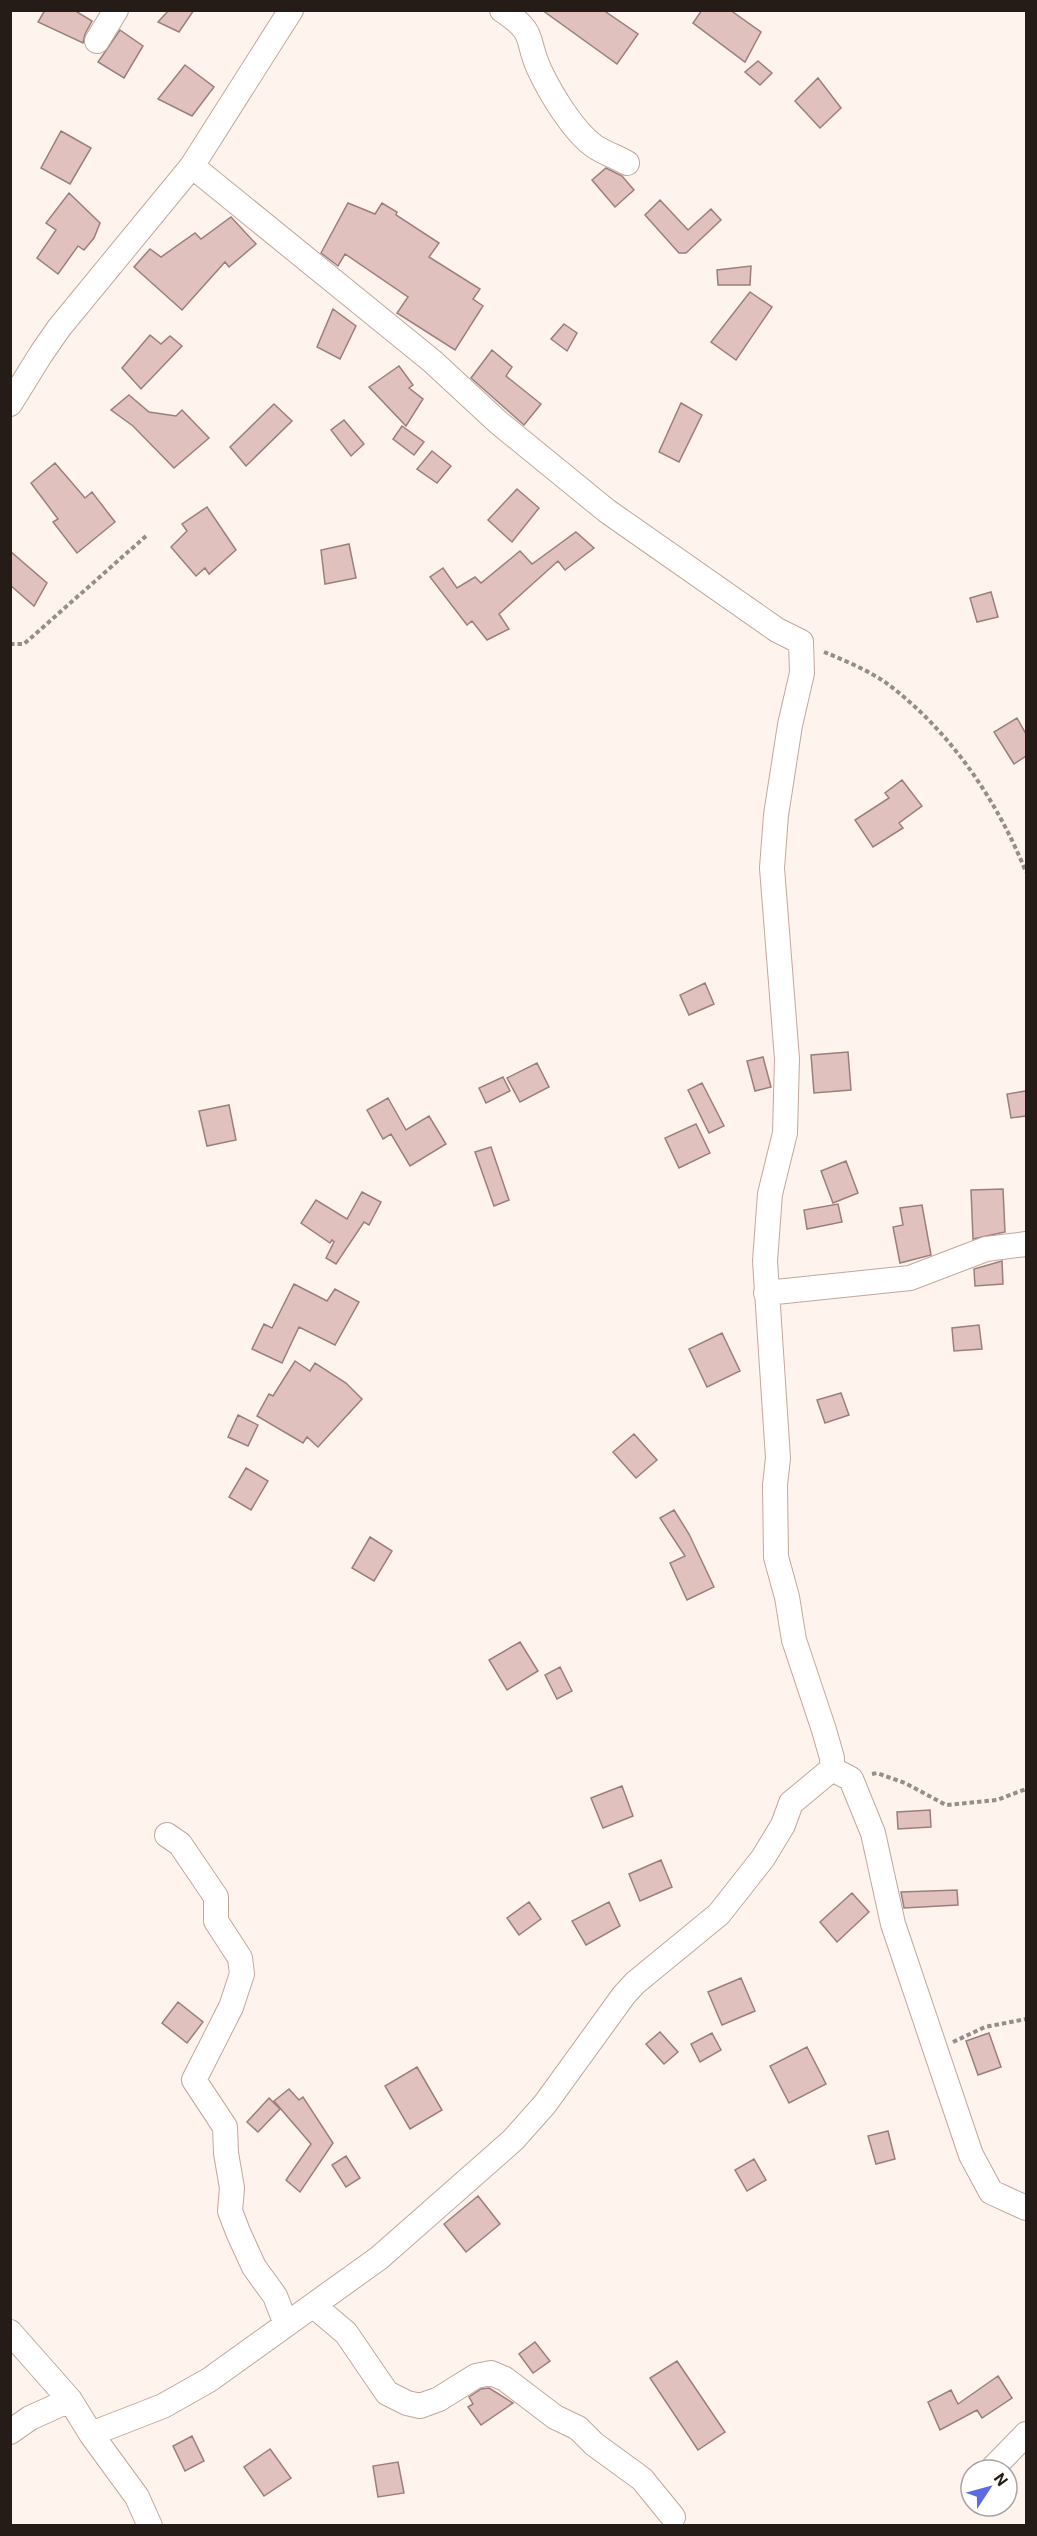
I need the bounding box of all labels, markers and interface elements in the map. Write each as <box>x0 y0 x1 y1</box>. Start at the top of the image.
north arrow <box>959 2458 1019 2518</box>
text: N <box>990 2469 1012 2490</box>

